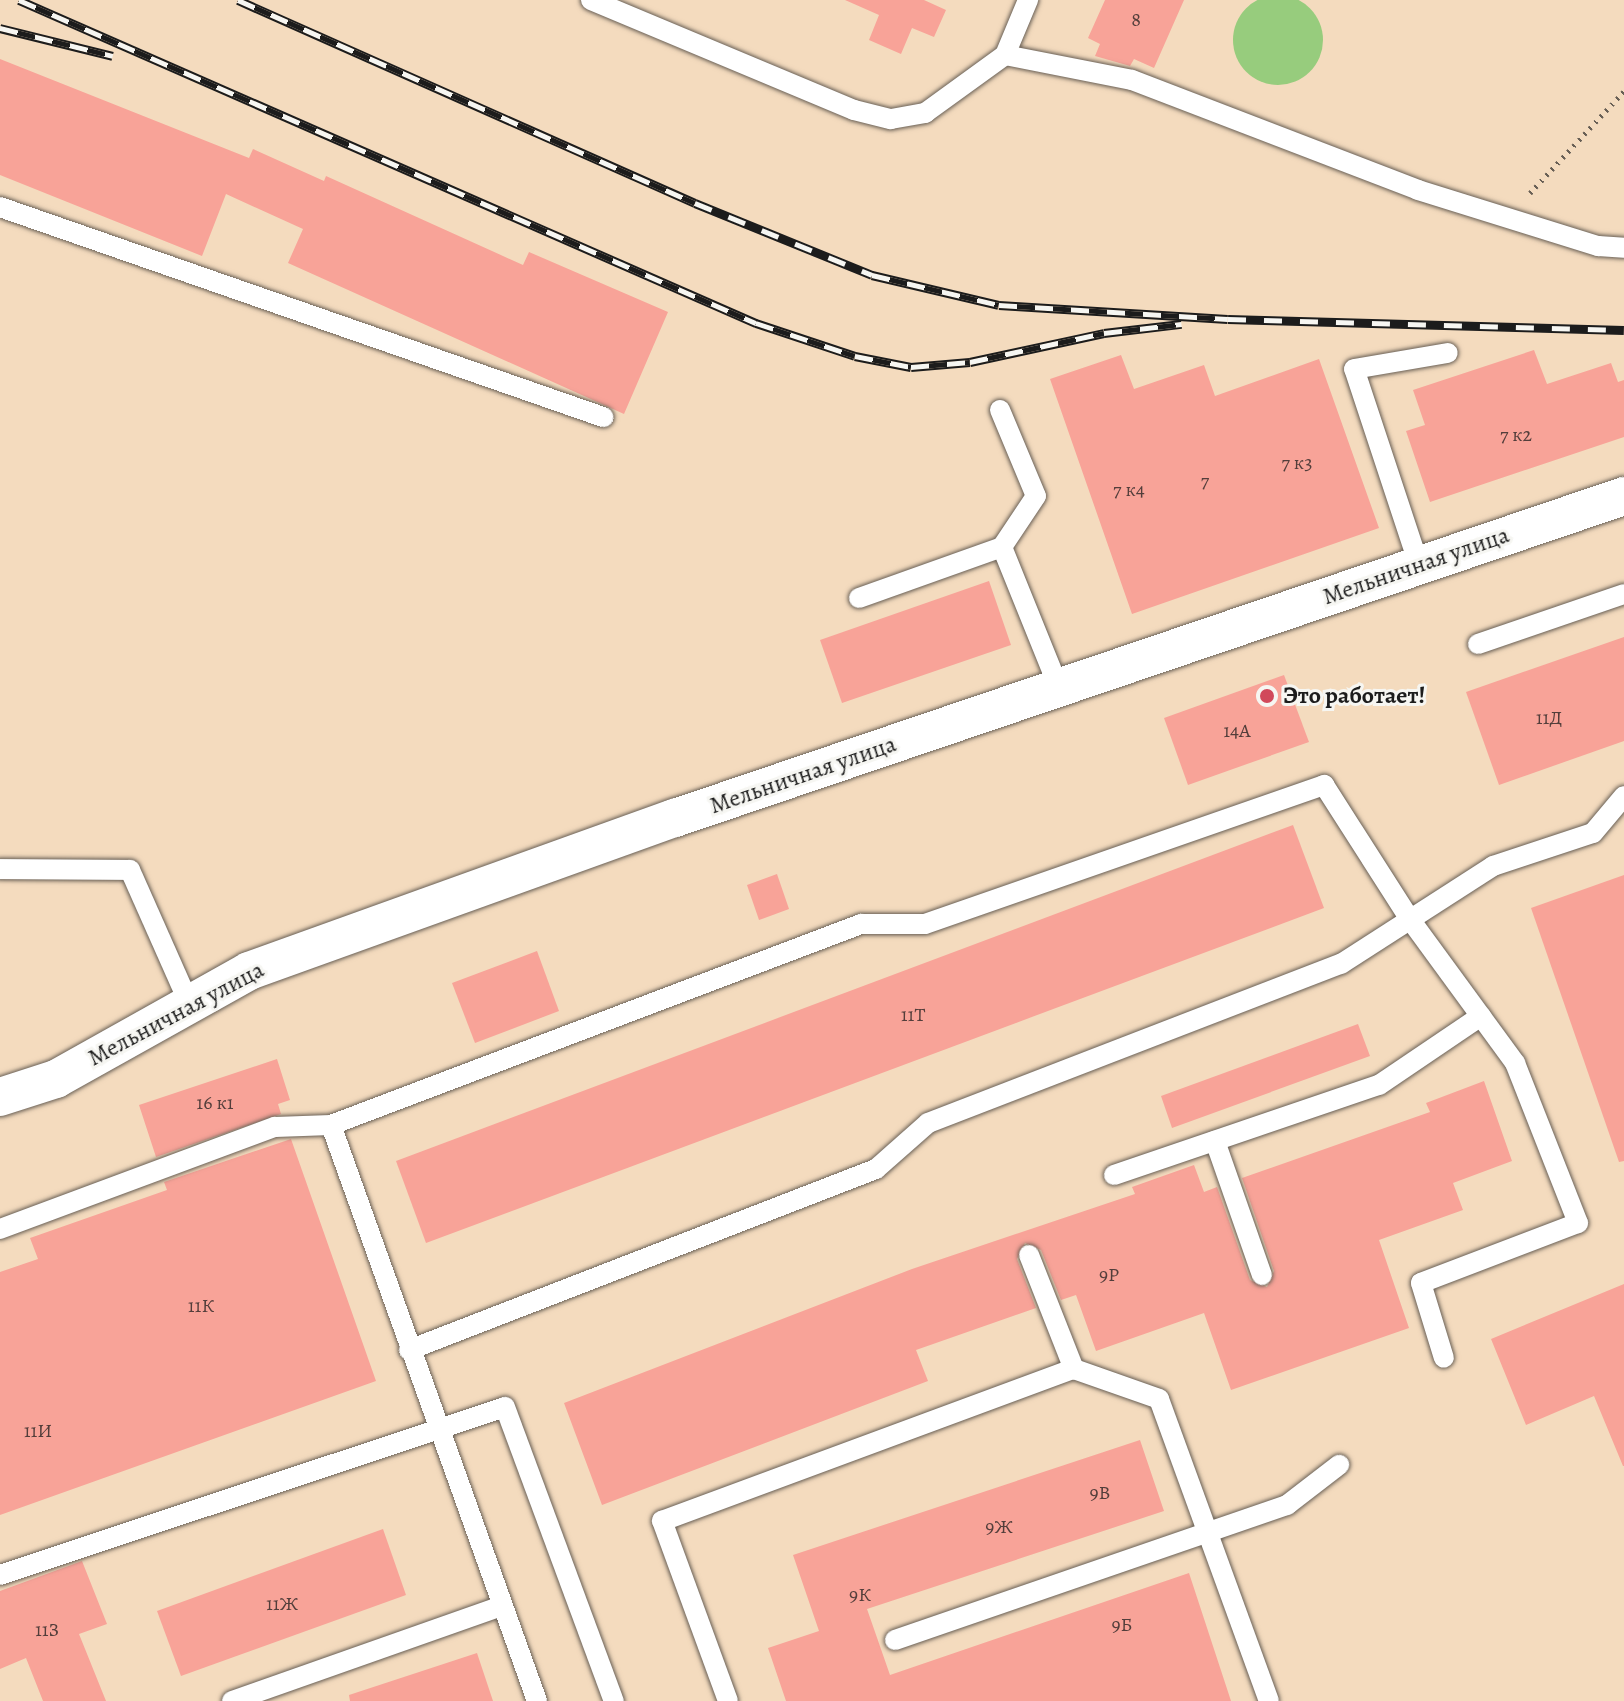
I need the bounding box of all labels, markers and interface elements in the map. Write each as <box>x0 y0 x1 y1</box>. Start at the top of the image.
house number: 8 <box>1131 7 1141 31</box>
house number: 7 к2 <box>1500 422 1532 446</box>
house number: 7 к3 <box>1281 450 1313 474</box>
house number: 7 <box>1201 468 1209 492</box>
house number: 7 к4 <box>1113 477 1145 501</box>
street label: Мельничная улица <box>1319 521 1513 611</box>
place label: Это работает! <box>1283 682 1425 710</box>
marker: Это работает! <box>1258 687 1276 705</box>
house number: 11Д <box>1536 705 1562 729</box>
house number: 14А <box>1223 718 1251 742</box>
street label: Мельничная улица <box>706 730 900 820</box>
street label: Мельничная улица <box>83 955 269 1073</box>
house number: 11Т <box>901 1002 925 1026</box>
house number: 16 к1 <box>196 1090 234 1114</box>
house number: 9Р <box>1099 1262 1119 1286</box>
house number: 11К <box>188 1293 214 1317</box>
house number: 11И <box>24 1418 52 1442</box>
house number: 9В <box>1089 1480 1111 1504</box>
house number: 9Ж <box>985 1514 1013 1538</box>
house number: 9К <box>849 1582 871 1606</box>
house number: 11Ж <box>266 1591 298 1615</box>
house number: 9Б <box>1111 1612 1133 1636</box>
house number: 11З <box>35 1617 59 1641</box>

